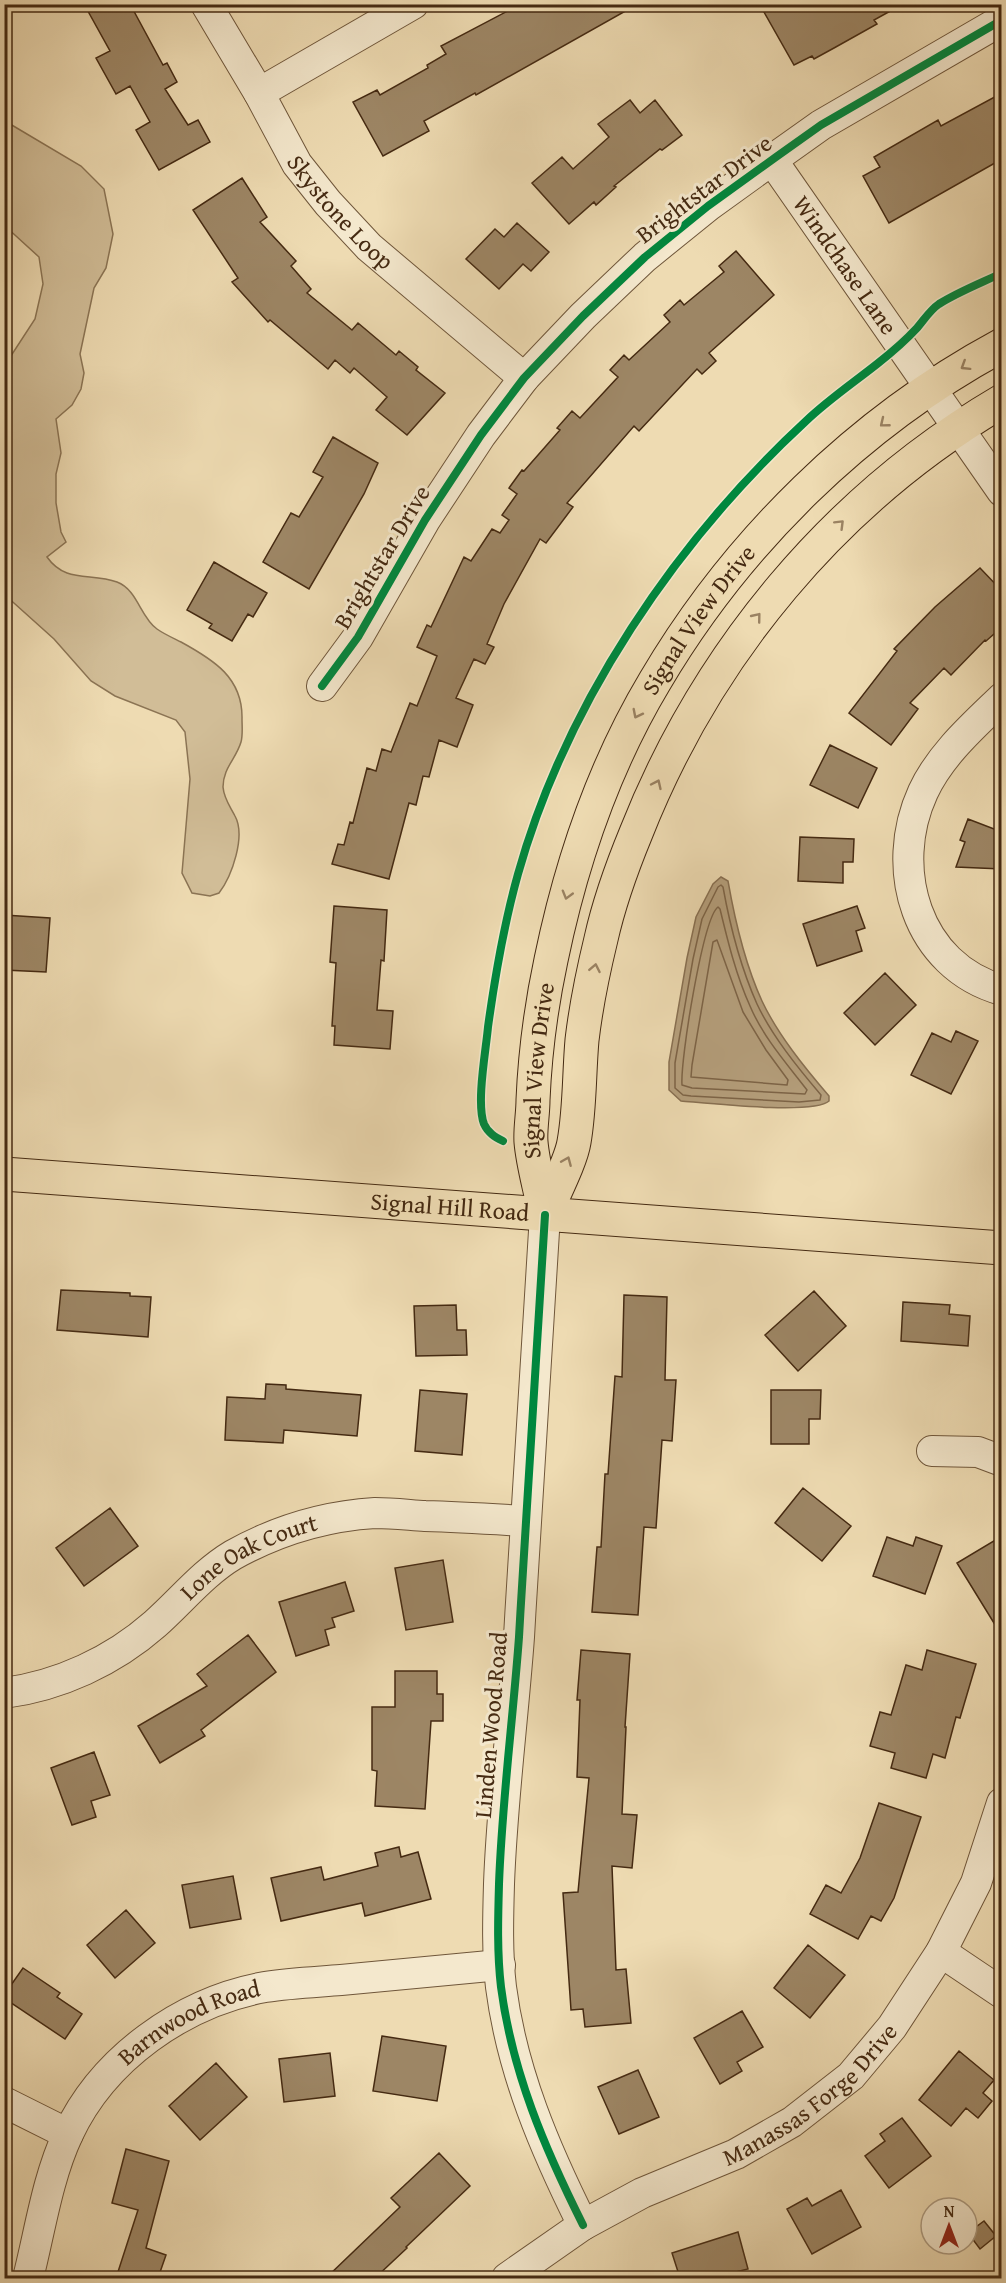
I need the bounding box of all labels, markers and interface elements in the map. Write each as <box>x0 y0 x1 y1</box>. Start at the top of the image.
street label: Brightstar Drive <box>628 126 779 251</box>
street label: Skystone Loop <box>278 149 402 278</box>
street label: Windchase Lane <box>785 188 906 342</box>
one-way arrow <box>961 358 972 369</box>
one-way arrow <box>880 416 891 427</box>
street label: Brightstar Drive <box>325 478 438 635</box>
one-way arrow <box>833 521 844 532</box>
street label: Signal View Drive <box>633 537 763 701</box>
one-way arrow <box>750 613 761 624</box>
one-way arrow <box>633 707 645 718</box>
one-way arrow <box>649 779 661 790</box>
one-way arrow <box>562 889 574 900</box>
one-way arrow <box>588 964 601 974</box>
street label: Signal View Drive <box>513 980 563 1161</box>
one-way arrow <box>560 1156 572 1167</box>
street label: Signal Hill Road <box>369 1183 531 1230</box>
street label: Lone Oak Court <box>172 1504 322 1608</box>
street label: Linden Wood Road <box>465 1630 516 1820</box>
street label: Barnwood Road <box>109 1970 263 2073</box>
street label: Manassas Forge Drive <box>717 2015 905 2175</box>
north arrow <box>919 2196 979 2256</box>
text: N <box>944 2199 955 2223</box>

